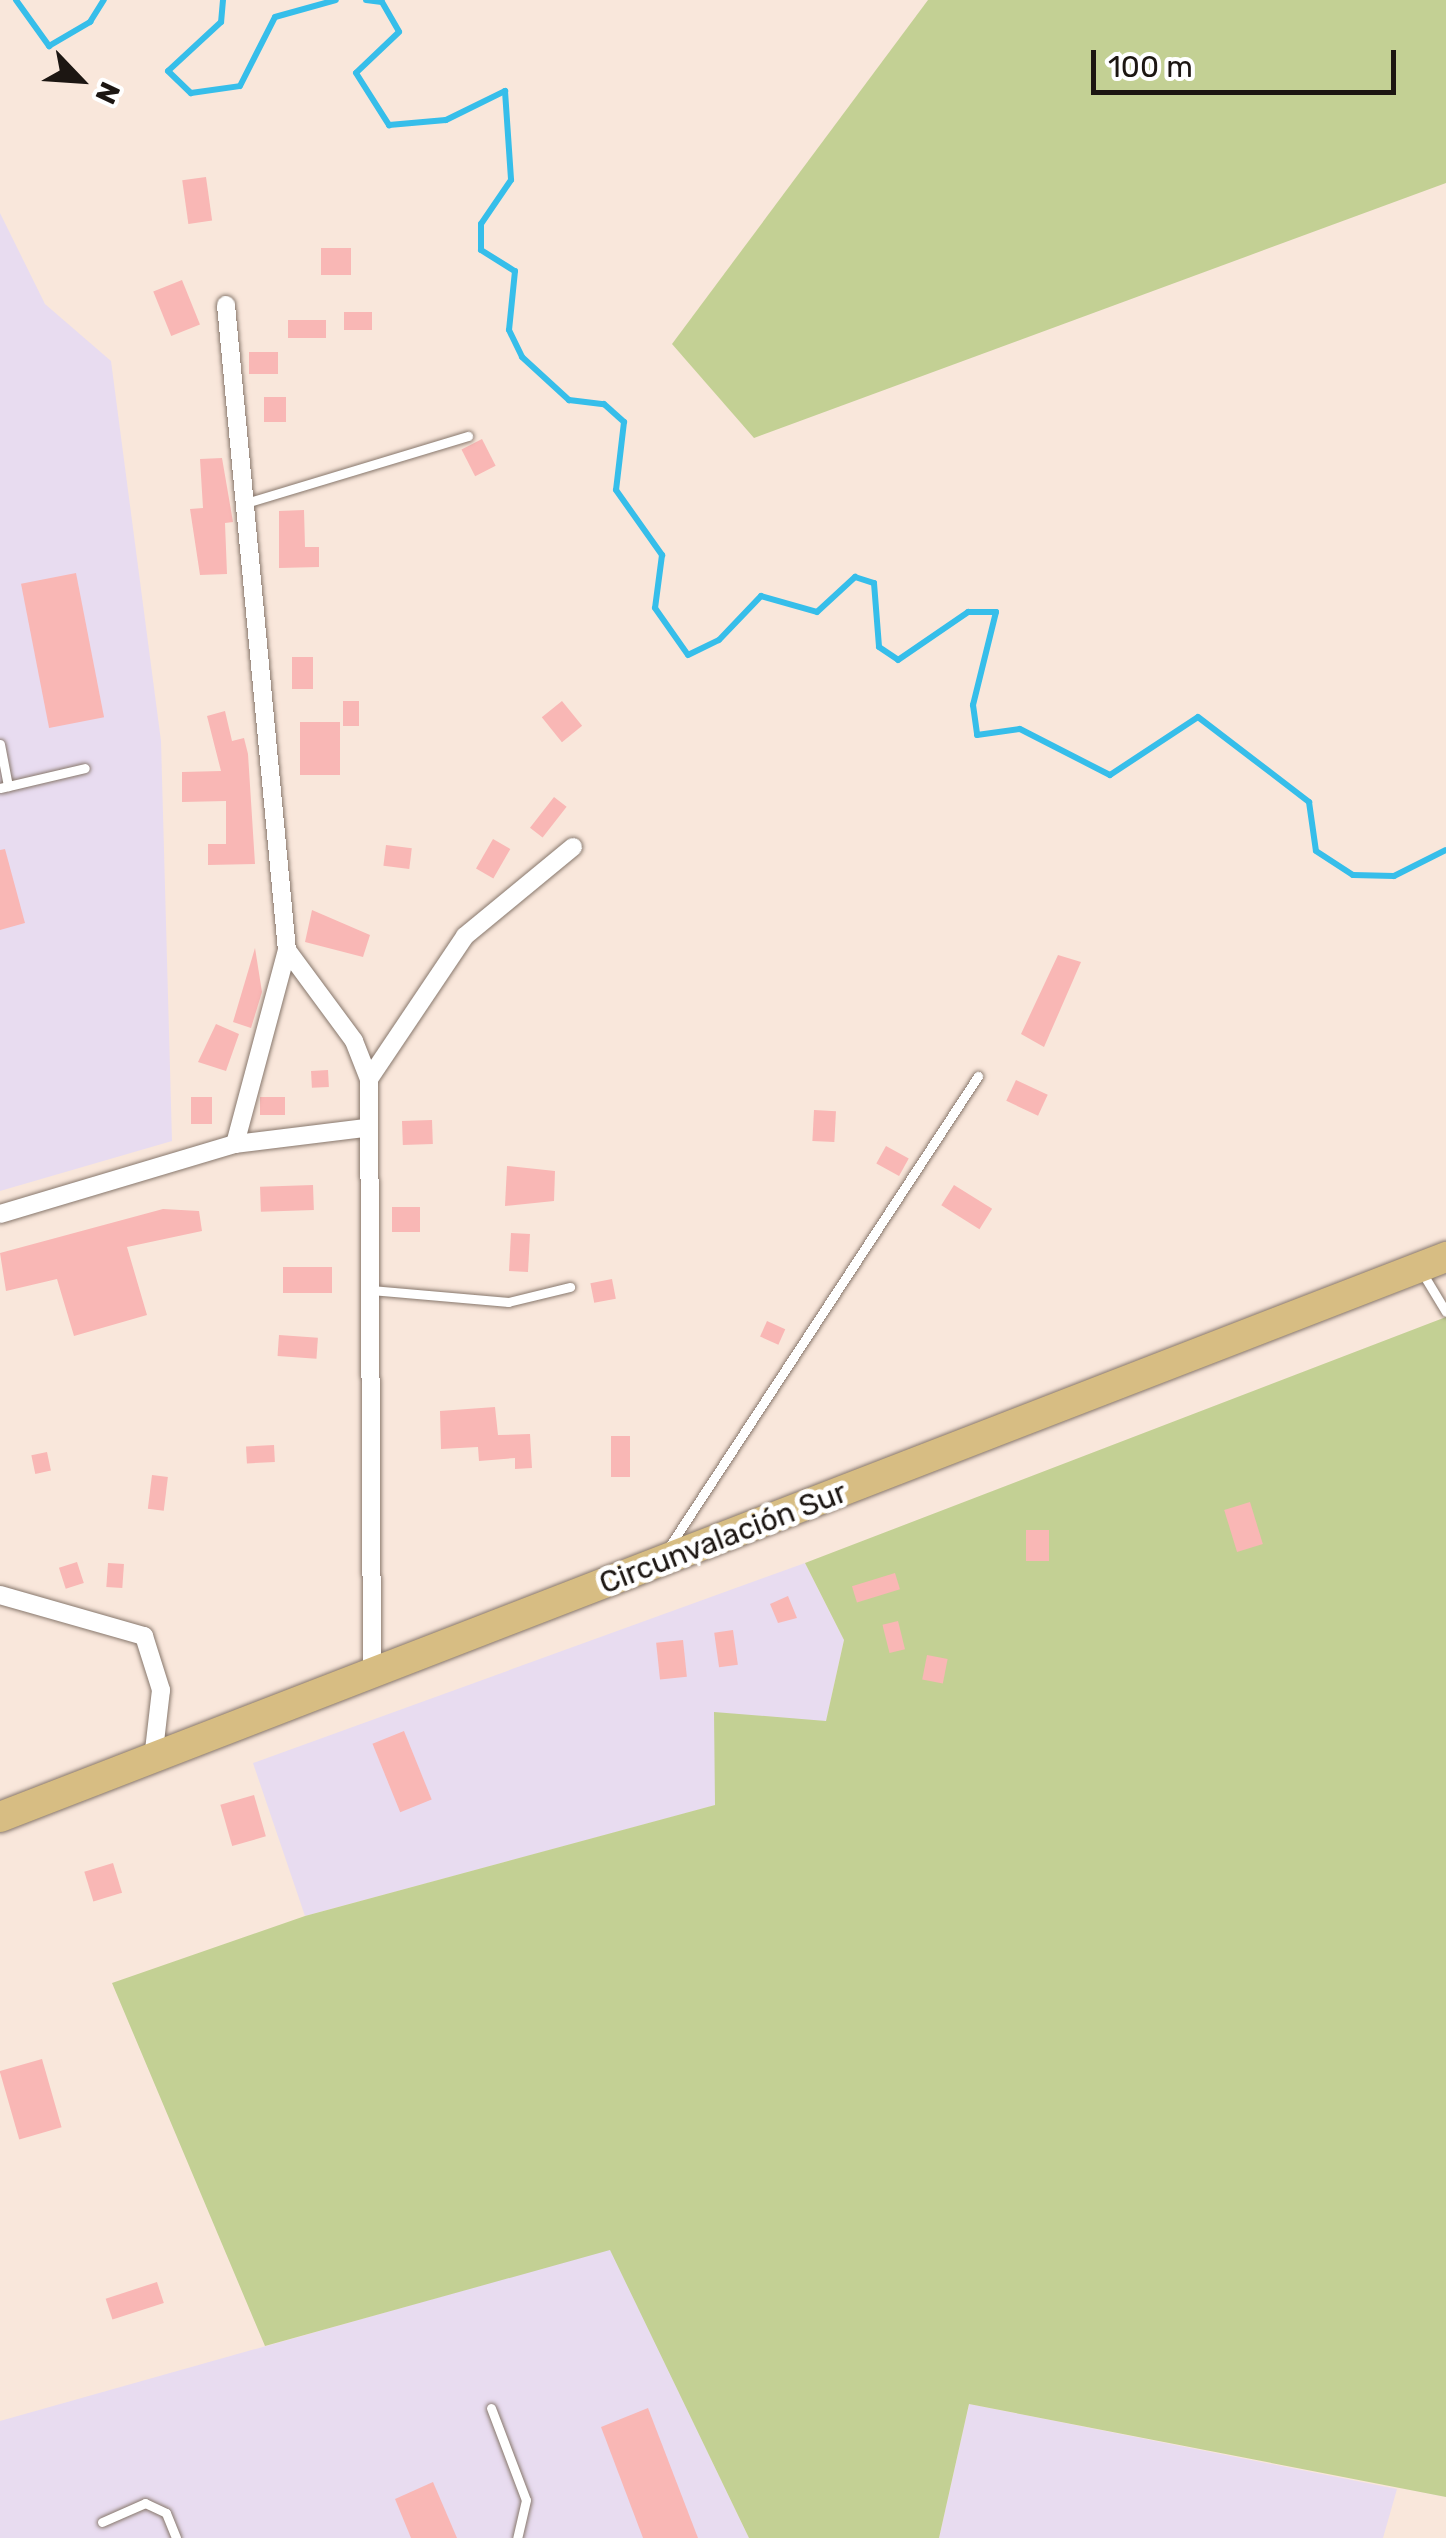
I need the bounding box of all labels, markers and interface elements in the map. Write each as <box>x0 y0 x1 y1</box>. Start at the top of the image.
north arrow <box>30 30 130 130</box>
scale bar <box>1096 30 1401 92</box>
text: 100 m <box>1108 49 1193 85</box>
text: N <box>88 77 127 109</box>
street label: Circunvalación Sur <box>594 1474 852 1602</box>

